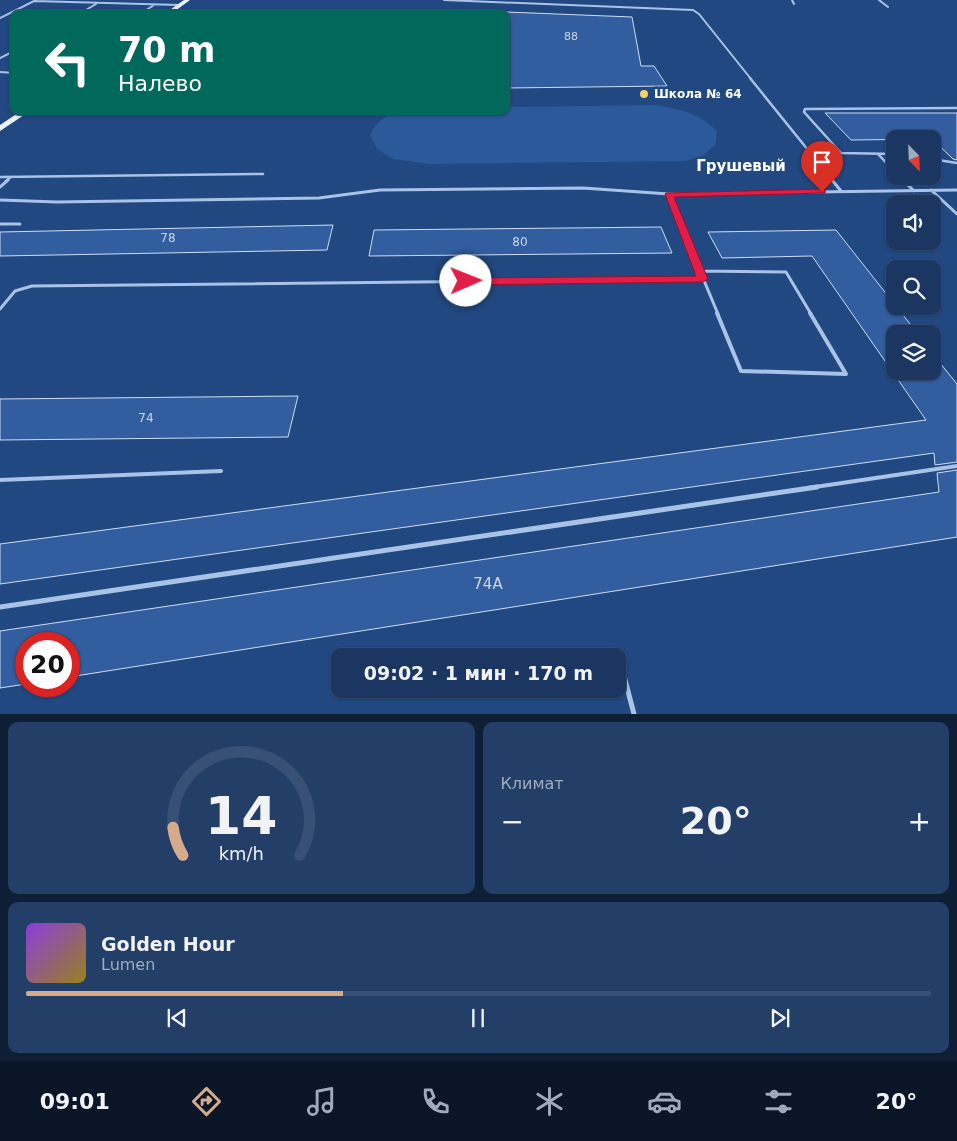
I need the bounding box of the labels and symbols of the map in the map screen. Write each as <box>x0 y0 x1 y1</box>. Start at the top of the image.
house number: 88 <box>564 30 578 43</box>
place label: Школа № 64 <box>654 87 742 101</box>
marker: Школа № 64 <box>638 88 650 100</box>
north arrow <box>886 130 941 185</box>
pin <box>801 141 843 192</box>
district label: Грушевый <box>696 157 786 175</box>
house number: 78 <box>160 231 176 245</box>
house number: 80 <box>512 235 528 249</box>
position arrow <box>439 254 491 306</box>
house number: 74 <box>138 411 154 425</box>
house number: 74А <box>473 575 503 593</box>
speed limit sign: 20 <box>15 632 80 697</box>

